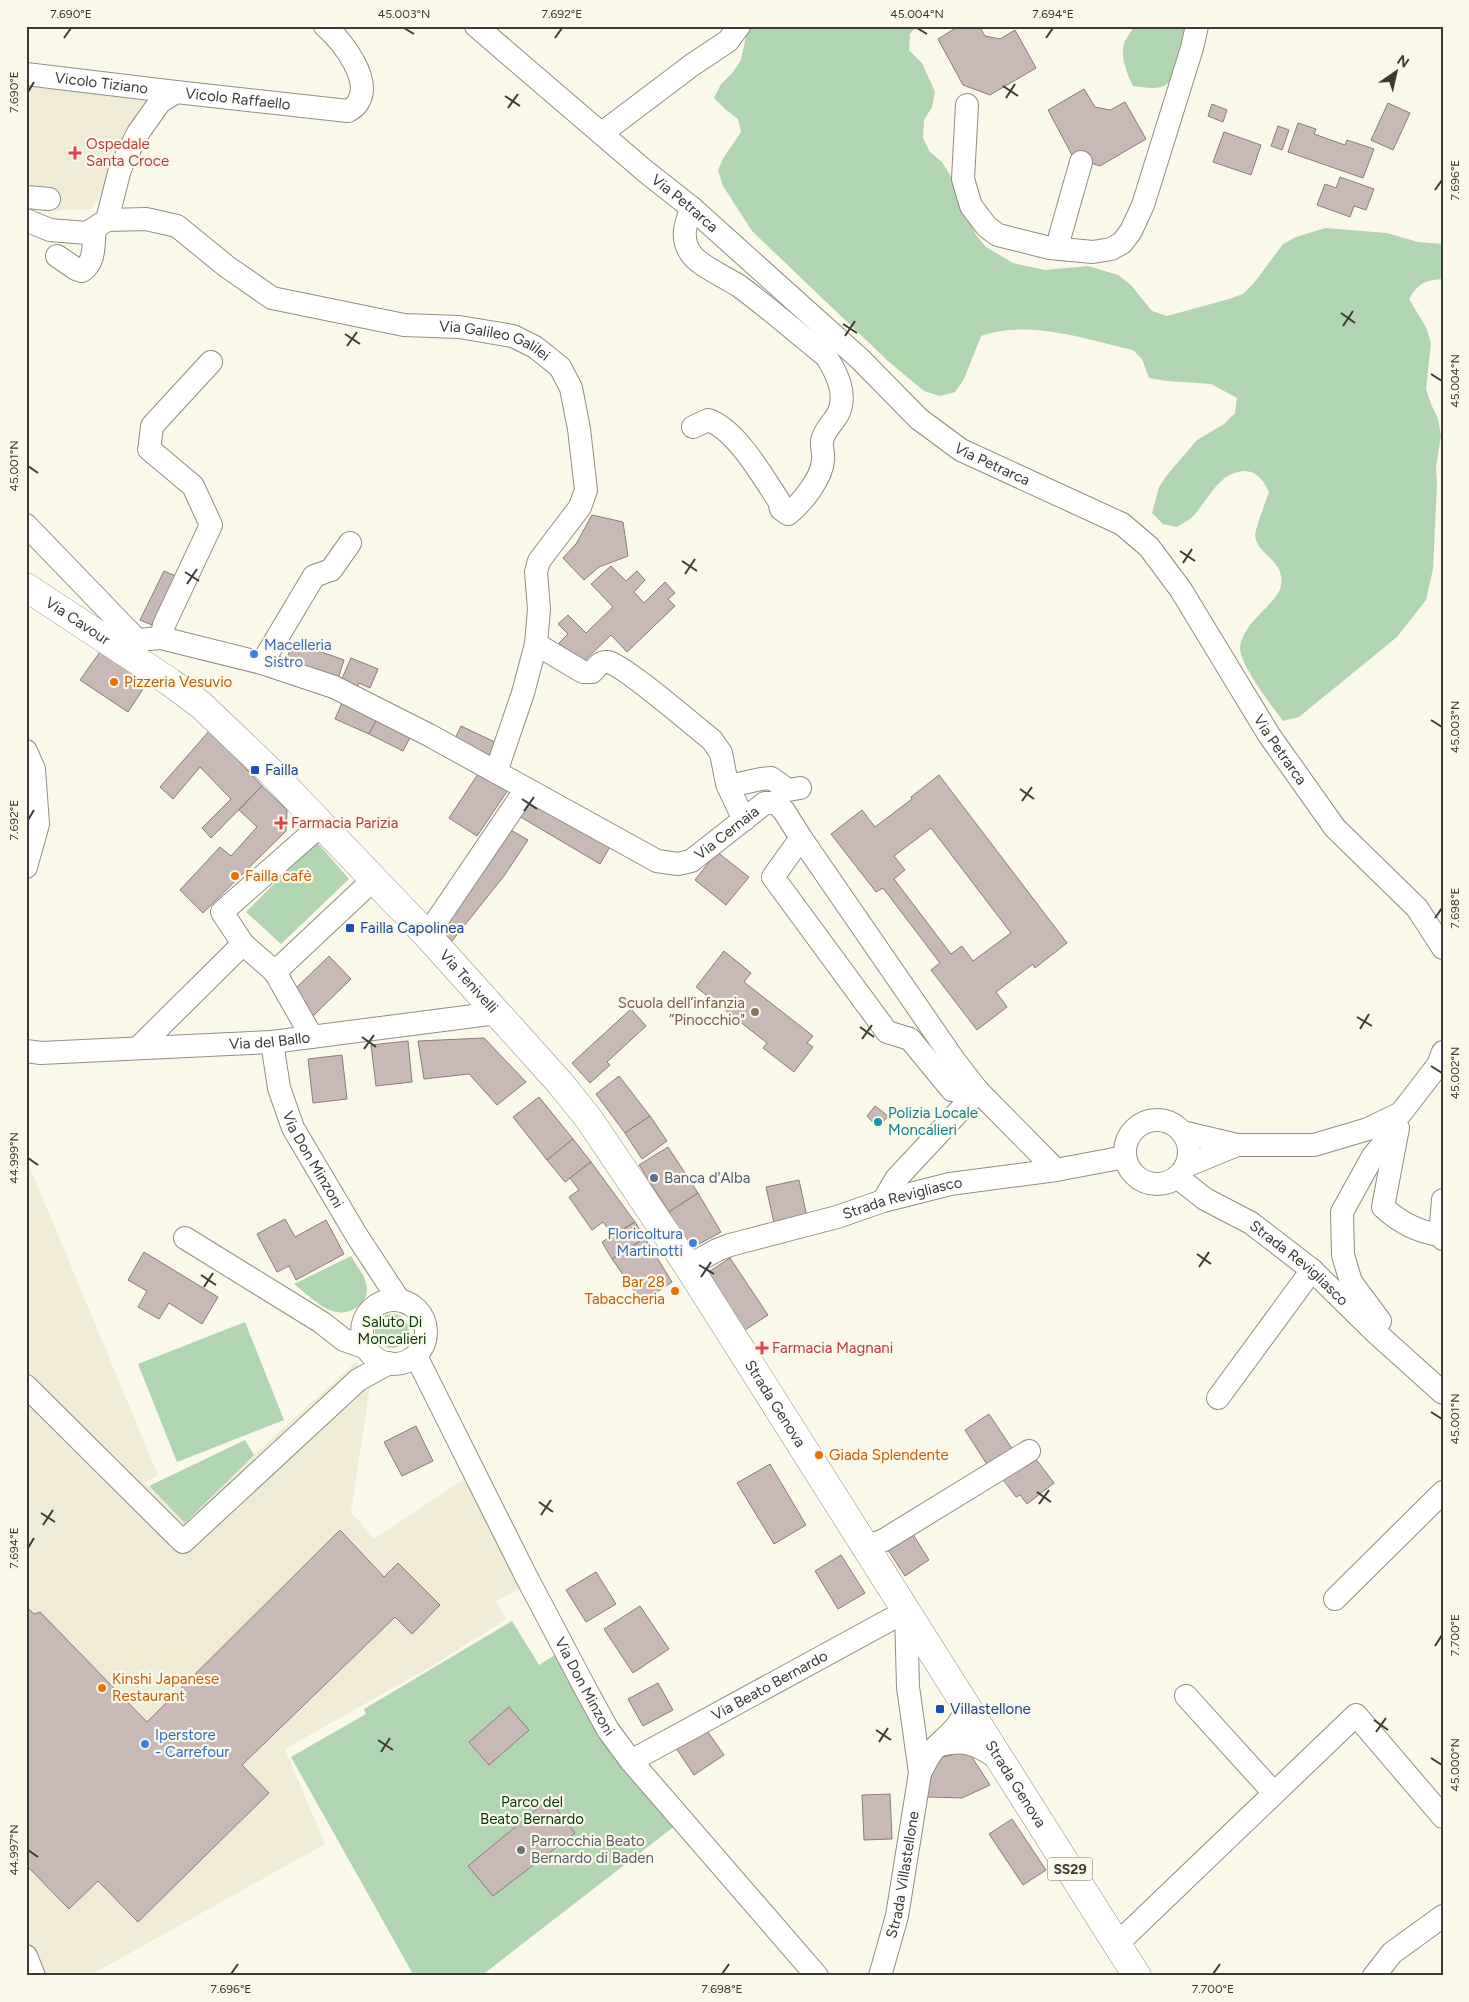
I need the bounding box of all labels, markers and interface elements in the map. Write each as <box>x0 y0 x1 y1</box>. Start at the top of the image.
text: 7.690°E <box>50 7 92 21</box>
text: 45.003°N <box>378 7 430 21</box>
text: 7.692°E <box>542 7 582 21</box>
text: 45.004°N <box>890 7 944 21</box>
text: 7.694°E <box>1032 7 1074 21</box>
north arrow <box>1372 48 1422 98</box>
text: N <box>1394 52 1412 72</box>
street label: Vicolo Tiziano <box>54 69 149 98</box>
text: 7.690°E <box>7 71 21 113</box>
street label: Vicolo Raffaello <box>184 84 292 114</box>
place label: Ospedale Santa Croce <box>86 135 169 170</box>
marker: Ospedale Santa Croce <box>68 146 82 160</box>
text: 7.696°E <box>1448 160 1462 200</box>
street label: Via Petrarca <box>648 171 722 236</box>
street label: Via Galileo Galilei <box>439 317 554 365</box>
text: 45.004°N <box>1448 354 1462 408</box>
street label: Via Petrarca <box>951 439 1033 489</box>
text: 45.001°N <box>7 441 21 491</box>
street label: Via Cavour <box>42 593 113 649</box>
place label: Macelleria Sistro <box>264 636 332 671</box>
marker: Macelleria Sistro <box>248 648 260 660</box>
place label: Pizzeria Vesuvio <box>124 673 233 691</box>
marker: Pizzeria Vesuvio <box>108 676 120 688</box>
text: 45.003°N <box>1448 701 1462 753</box>
street label: Via Petrarca <box>1250 711 1311 788</box>
place label: Failla <box>265 761 298 779</box>
marker: Failla <box>249 764 261 776</box>
text: 7.692°E <box>7 800 21 840</box>
street label: Via Cernaia <box>691 802 762 864</box>
place label: Farmacia Parizia <box>291 814 398 832</box>
marker: Farmacia Parizia <box>275 817 287 829</box>
place label: Failla cafè <box>245 867 312 885</box>
marker: Failla cafè <box>229 870 241 882</box>
text: 7.698°E <box>1448 887 1462 929</box>
place label: Failla Capolinea <box>360 919 464 937</box>
marker: Failla Capolinea <box>344 922 356 934</box>
street label: Via Tenivelli <box>436 946 502 1017</box>
place label: Scuola dell’infanzia ”Pinocchio" <box>618 994 745 1029</box>
marker: Scuola dell’infanzia ”Pinocchio" <box>749 1006 761 1018</box>
street label: Via del Ballo <box>228 1028 311 1053</box>
text: 45.002°N <box>1448 1047 1462 1099</box>
place label: Polizia Locale Moncalieri <box>888 1104 978 1139</box>
street label: Via Don Minzoni <box>279 1109 347 1211</box>
marker: Polizia Locale Moncalieri <box>872 1116 884 1128</box>
text: 44.999°N <box>7 1132 21 1184</box>
place label: Banca d'Alba <box>664 1169 750 1187</box>
marker: Banca d'Alba <box>648 1172 660 1184</box>
street label: Strada Revigliasco <box>840 1173 964 1223</box>
street label: Strada Revigliasco <box>1246 1216 1352 1310</box>
place label: Floricoltura Martinotti <box>607 1225 683 1260</box>
marker: Floricoltura Martinotti <box>687 1237 699 1249</box>
place label: Bar 28 Tabaccheria <box>585 1273 665 1308</box>
marker: Bar 28 Tabaccheria <box>669 1285 681 1297</box>
park label: Saluto Di Moncalieri <box>357 1313 427 1348</box>
place label: Farmacia Magnani <box>772 1339 893 1357</box>
marker: Farmacia Magnani <box>756 1342 768 1354</box>
street label: Strada Genova <box>741 1357 809 1451</box>
text: 45.001°N <box>1448 1394 1462 1444</box>
place label: Giada Splendente <box>829 1446 949 1464</box>
marker: Giada Splendente <box>813 1449 825 1461</box>
text: 7.694°E <box>7 1527 21 1569</box>
text: 7.700°E <box>1448 1614 1462 1656</box>
street label: Via Don Minzoni <box>551 1634 618 1739</box>
street label: Via Beato Bernardo <box>709 1646 831 1724</box>
place label: Kinshi Japanese Restaurant <box>112 1670 219 1705</box>
marker: Kinshi Japanese Restaurant <box>96 1682 108 1694</box>
place label: Villastellone <box>950 1700 1031 1718</box>
marker: Villastellone <box>934 1703 946 1715</box>
place label: Iperstore - Carrefour <box>155 1726 229 1761</box>
street label: Strada Genova <box>981 1737 1050 1831</box>
marker: Iperstore - Carrefour <box>139 1738 151 1750</box>
text: 45.000°N <box>1448 1738 1462 1792</box>
park label: Parco del Beato Bernardo <box>480 1793 584 1828</box>
street label: Strada Villastellone <box>882 1810 923 1940</box>
text: 44.997°N <box>7 1824 21 1876</box>
place label: Parrocchia Beato Bernardo di Baden <box>531 1832 654 1867</box>
marker: Parrocchia Beato Bernardo di Baden <box>515 1844 527 1856</box>
road number: SS29 <box>1048 1858 1092 1880</box>
text: 7.696°E <box>211 1982 251 1996</box>
text: 7.698°E <box>701 1982 743 1996</box>
text: 7.700°E <box>1192 1982 1234 1996</box>

